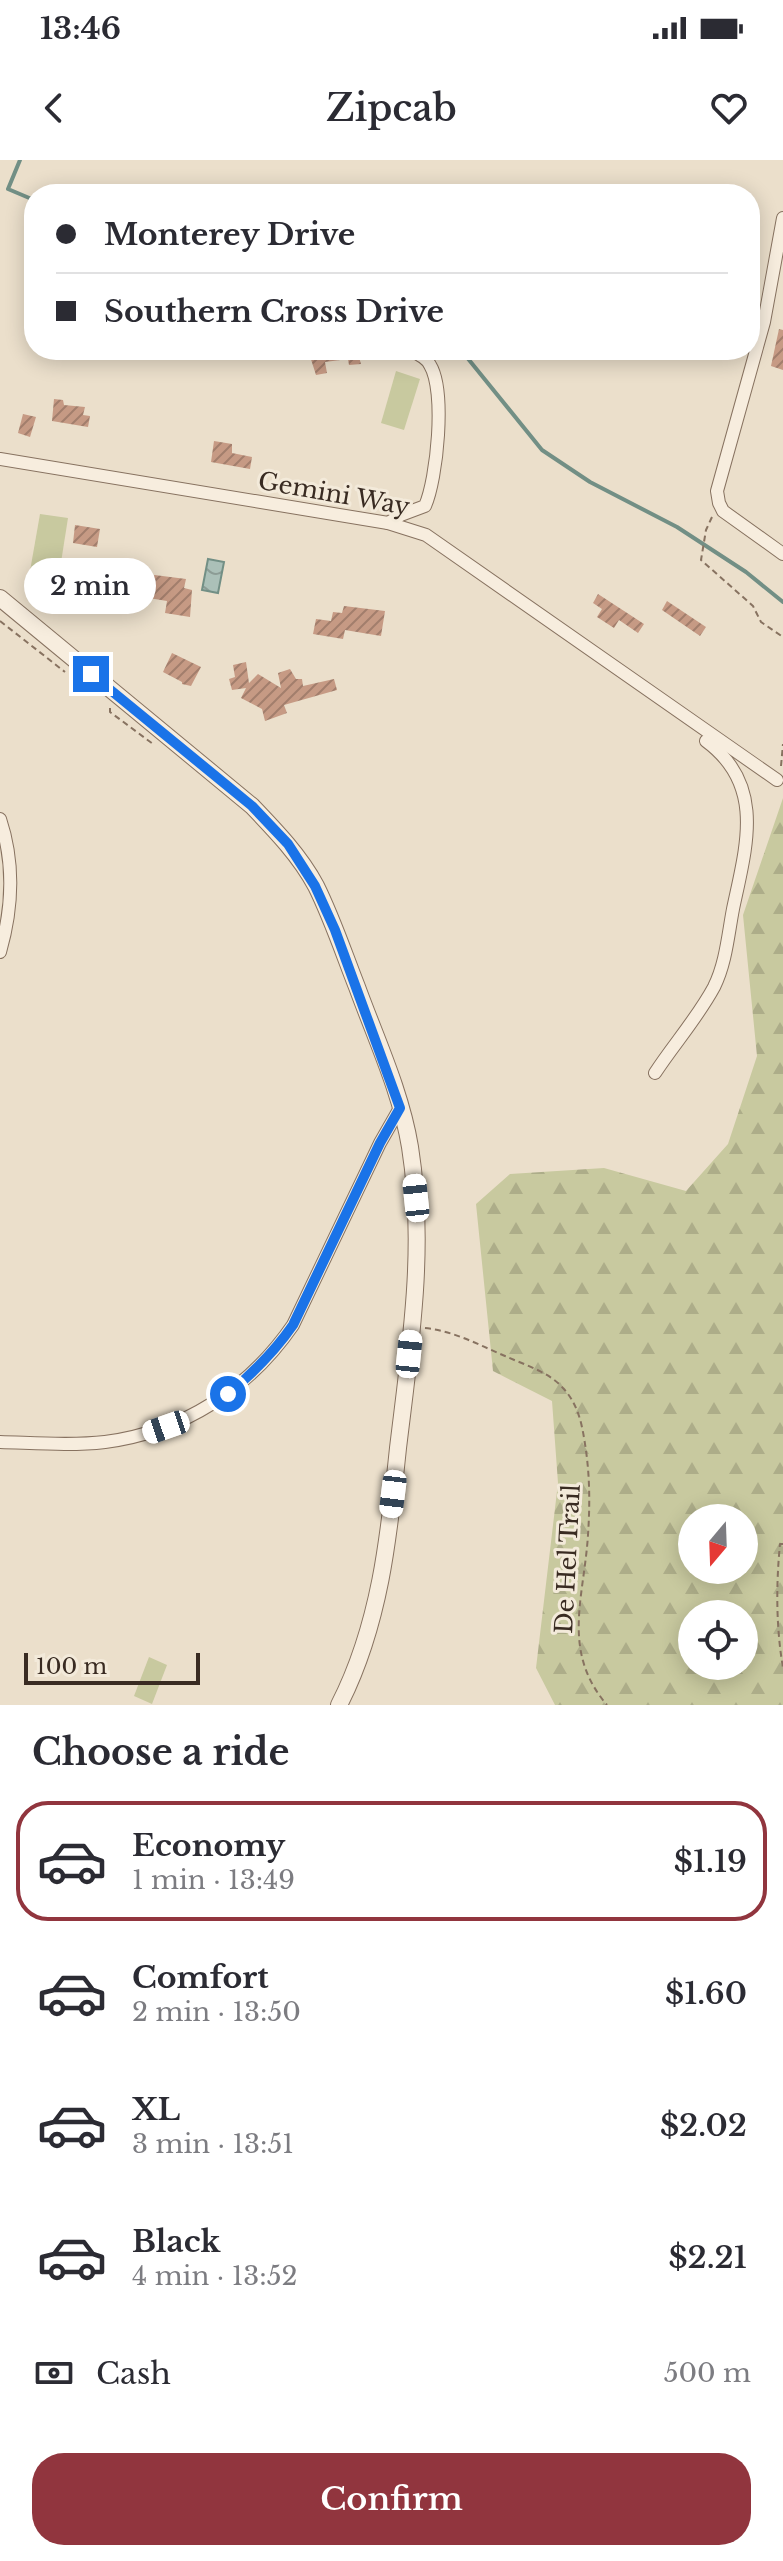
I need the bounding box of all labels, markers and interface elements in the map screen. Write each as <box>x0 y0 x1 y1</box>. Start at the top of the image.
text: 13:46 <box>40 10 121 47</box>
icon: back <box>32 86 76 130</box>
text: Zipcab <box>326 86 457 131</box>
icon: heart <box>707 86 751 130</box>
text: Monterey Drive <box>104 216 355 253</box>
text: Southern Cross Drive <box>104 293 444 330</box>
street label: Gemini Way <box>256 466 413 521</box>
callout: 2 min <box>25 558 157 614</box>
text: 2 min <box>50 570 130 602</box>
route end <box>73 656 109 692</box>
car <box>402 1173 430 1223</box>
car <box>395 1329 423 1379</box>
route start <box>210 1376 246 1412</box>
car <box>139 1408 193 1446</box>
car <box>378 1469 408 1519</box>
street label: De Hel Trail <box>549 1483 586 1634</box>
north arrow <box>678 1504 758 1584</box>
map controls <box>678 1504 758 1680</box>
button: locate <box>678 1600 758 1680</box>
scale bar <box>24 1649 200 1685</box>
text: 100 m <box>36 1653 107 1680</box>
text: Choose a ride <box>32 1730 289 1775</box>
icon: car <box>36 1825 108 1897</box>
text: Economy <box>132 1827 285 1864</box>
text: $1.19 <box>674 1843 747 1880</box>
text: 1 min · 13:49 <box>132 1864 295 1896</box>
icon: car <box>36 1957 108 2029</box>
text: Comfort <box>132 1959 269 1996</box>
text: $1.60 <box>665 1975 747 2012</box>
text: 2 min · 13:50 <box>132 1996 301 2028</box>
icon: car <box>36 2089 108 2161</box>
text: XL <box>132 2091 180 2128</box>
text: $2.02 <box>660 2107 747 2144</box>
text: 3 min · 13:51 <box>132 2128 294 2160</box>
icon: car <box>36 2221 108 2293</box>
text: Black <box>132 2223 220 2260</box>
text: $2.21 <box>668 2239 747 2276</box>
text: 4 min · 13:52 <box>132 2260 298 2292</box>
icon: cash <box>32 2351 76 2395</box>
text: Cash <box>96 2355 171 2392</box>
text: 500 m <box>664 2357 751 2389</box>
button: Confirm <box>32 2453 751 2545</box>

